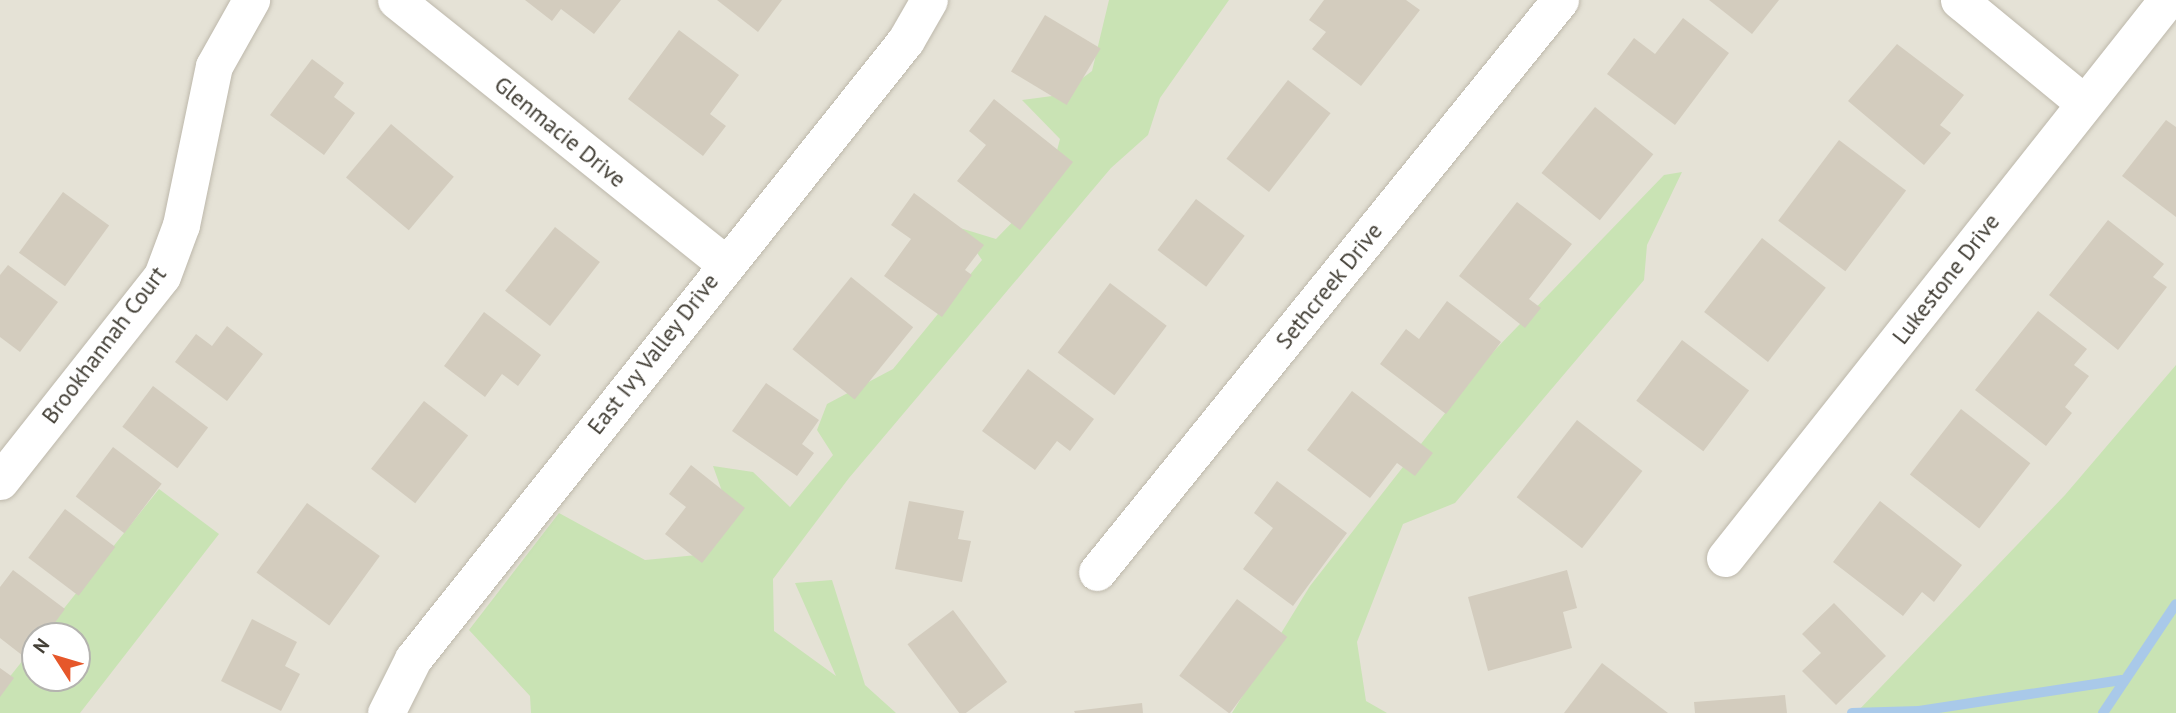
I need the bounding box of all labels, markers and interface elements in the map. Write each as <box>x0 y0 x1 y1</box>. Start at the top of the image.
street label: Glenmacie Drive <box>489 71 631 193</box>
street label: Lukestone Drive <box>1887 208 2005 350</box>
street label: Sethcreek Drive <box>1270 217 1388 355</box>
street label: Brookhannah Court <box>36 261 172 429</box>
street label: East Ivy Valley Drive <box>581 267 725 441</box>
north arrow <box>21 622 91 692</box>
text: N <box>27 633 54 658</box>

